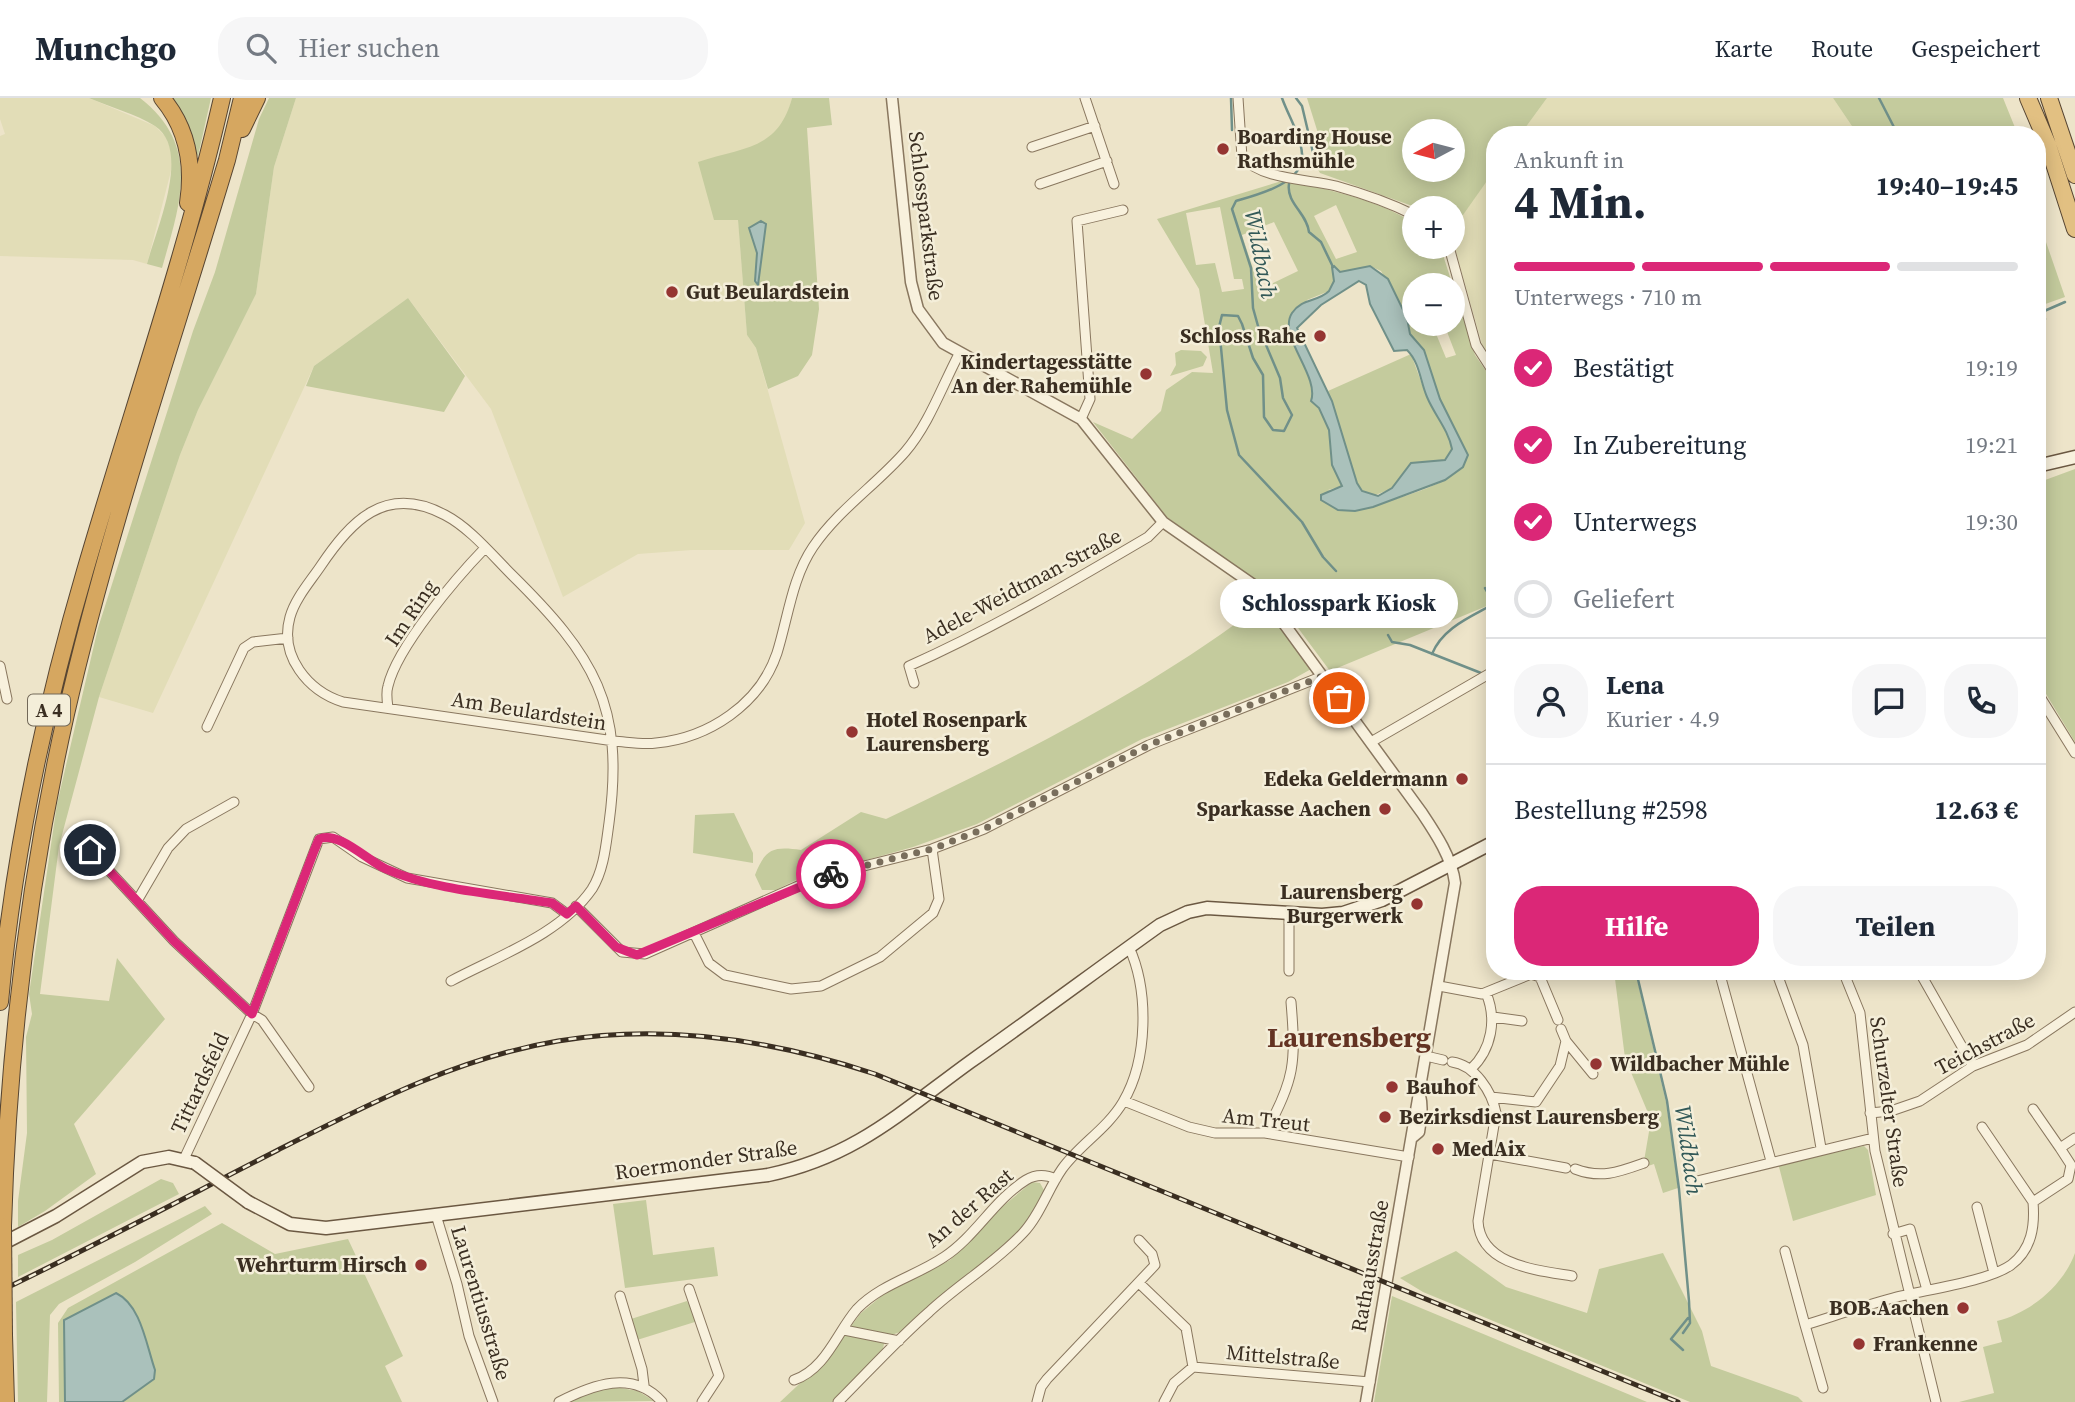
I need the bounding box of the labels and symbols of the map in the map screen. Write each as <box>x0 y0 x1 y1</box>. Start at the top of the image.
north arrow <box>1402 119 1465 182</box>
place label: Boarding House Rathsmühle <box>1237 122 1392 175</box>
street label: Schlossparkstraße <box>902 130 951 302</box>
marker: Boarding House Rathsmühle <box>1215 141 1231 157</box>
water label: Wildbach <box>1237 207 1285 302</box>
place label: Gut Beulardstein <box>686 277 849 306</box>
marker: Gut Beulardstein <box>664 284 680 300</box>
place label: Schloss Rahe <box>1180 321 1306 350</box>
marker: Schloss Rahe <box>1312 328 1328 344</box>
place label: Kindertagesstätte An der Rahemühle <box>951 347 1132 400</box>
marker: Kindertagesstätte An der Rahemühle <box>1138 366 1154 382</box>
street label: Adele-Weidtman-Straße <box>917 521 1126 650</box>
street label: Im Ring <box>378 573 444 652</box>
callout: Schlosspark Kiosk <box>1220 579 1458 628</box>
pin <box>1309 668 1369 728</box>
street label: Am Beulardstein <box>449 684 609 737</box>
road number: A 4 <box>28 694 70 726</box>
place label: Hotel Rosenpark Laurensberg <box>866 705 1028 758</box>
marker: Hotel Rosenpark Laurensberg <box>844 724 860 740</box>
place label: Edeka Geldermann <box>1264 764 1448 793</box>
marker: Edeka Geldermann <box>1454 771 1470 787</box>
place label: Sparkasse Aachen <box>1196 794 1371 823</box>
marker: Sparkasse Aachen <box>1377 801 1393 817</box>
pin <box>60 820 120 880</box>
courier <box>796 839 866 909</box>
place label: Laurensberg Burgerwerk <box>1280 877 1404 930</box>
marker: Laurensberg Burgerwerk <box>1409 896 1425 912</box>
street label: Teichstraße <box>1930 1005 2040 1082</box>
street label: Schurzelter Straße <box>1863 1015 1916 1189</box>
district label: Laurensberg <box>1267 1018 1431 1056</box>
street label: Tittardsfeld <box>163 1027 236 1138</box>
place label: Wildbacher Mühle <box>1610 1049 1790 1078</box>
marker: Wildbacher Mühle <box>1588 1056 1604 1072</box>
place label: Bauhof <box>1406 1072 1478 1101</box>
marker: Bauhof <box>1384 1079 1400 1095</box>
street label: Am Treut <box>1221 1100 1311 1139</box>
place label: Bezirksdienst Laurensberg <box>1399 1102 1660 1131</box>
water label: Wildbach <box>1667 1103 1711 1197</box>
marker: Bezirksdienst Laurensberg <box>1377 1109 1393 1125</box>
street label: Roermonder Straße <box>613 1132 799 1187</box>
place label: MedAix <box>1452 1134 1526 1163</box>
marker: MedAix <box>1430 1141 1446 1157</box>
street label: An der Rast <box>918 1161 1019 1254</box>
street label: Rathausstraße <box>1344 1197 1395 1335</box>
street label: Laurentiusstraße <box>444 1222 519 1384</box>
place label: Wehrturm Hirsch <box>236 1250 407 1279</box>
marker: Wehrturm Hirsch <box>413 1257 429 1273</box>
place label: BOB.Aachen <box>1829 1293 1949 1322</box>
marker: BOB.Aachen <box>1955 1300 1971 1316</box>
place label: Frankenne <box>1873 1329 1978 1358</box>
marker: Frankenne <box>1851 1336 1867 1352</box>
street label: Mittelstraße <box>1225 1337 1341 1376</box>

